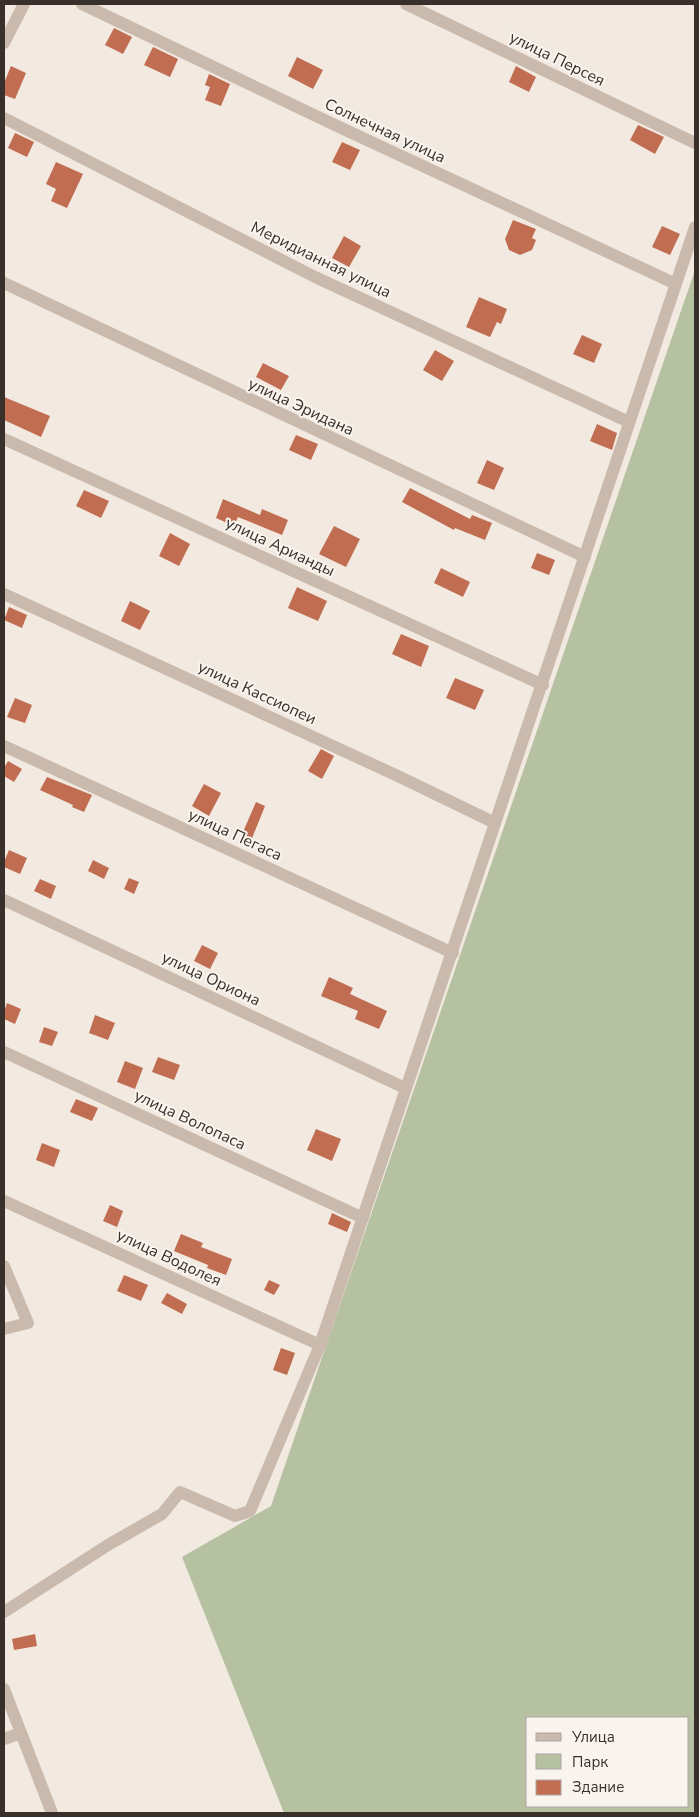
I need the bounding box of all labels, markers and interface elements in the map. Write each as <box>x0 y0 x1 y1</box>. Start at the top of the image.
street label: улица Персея <box>506 26 608 92</box>
street label: Солнечная улица <box>321 93 449 169</box>
street label: Меридианная улица <box>247 216 395 304</box>
street label: улица Эридана <box>244 373 358 441</box>
street label: улица Арианды <box>222 512 338 582</box>
street label: улица Кассиопеи <box>194 656 320 730</box>
street label: улица Пегаса <box>184 804 286 866</box>
street label: улица Ориона <box>158 946 264 1012</box>
street label: улица Волопаса <box>131 1084 249 1156</box>
street label: улица Водолея <box>113 1224 225 1292</box>
legend <box>526 1717 689 1807</box>
text: Улица <box>571 1727 615 1747</box>
text: Парк <box>572 1752 608 1772</box>
text: Здание <box>572 1777 624 1797</box>

